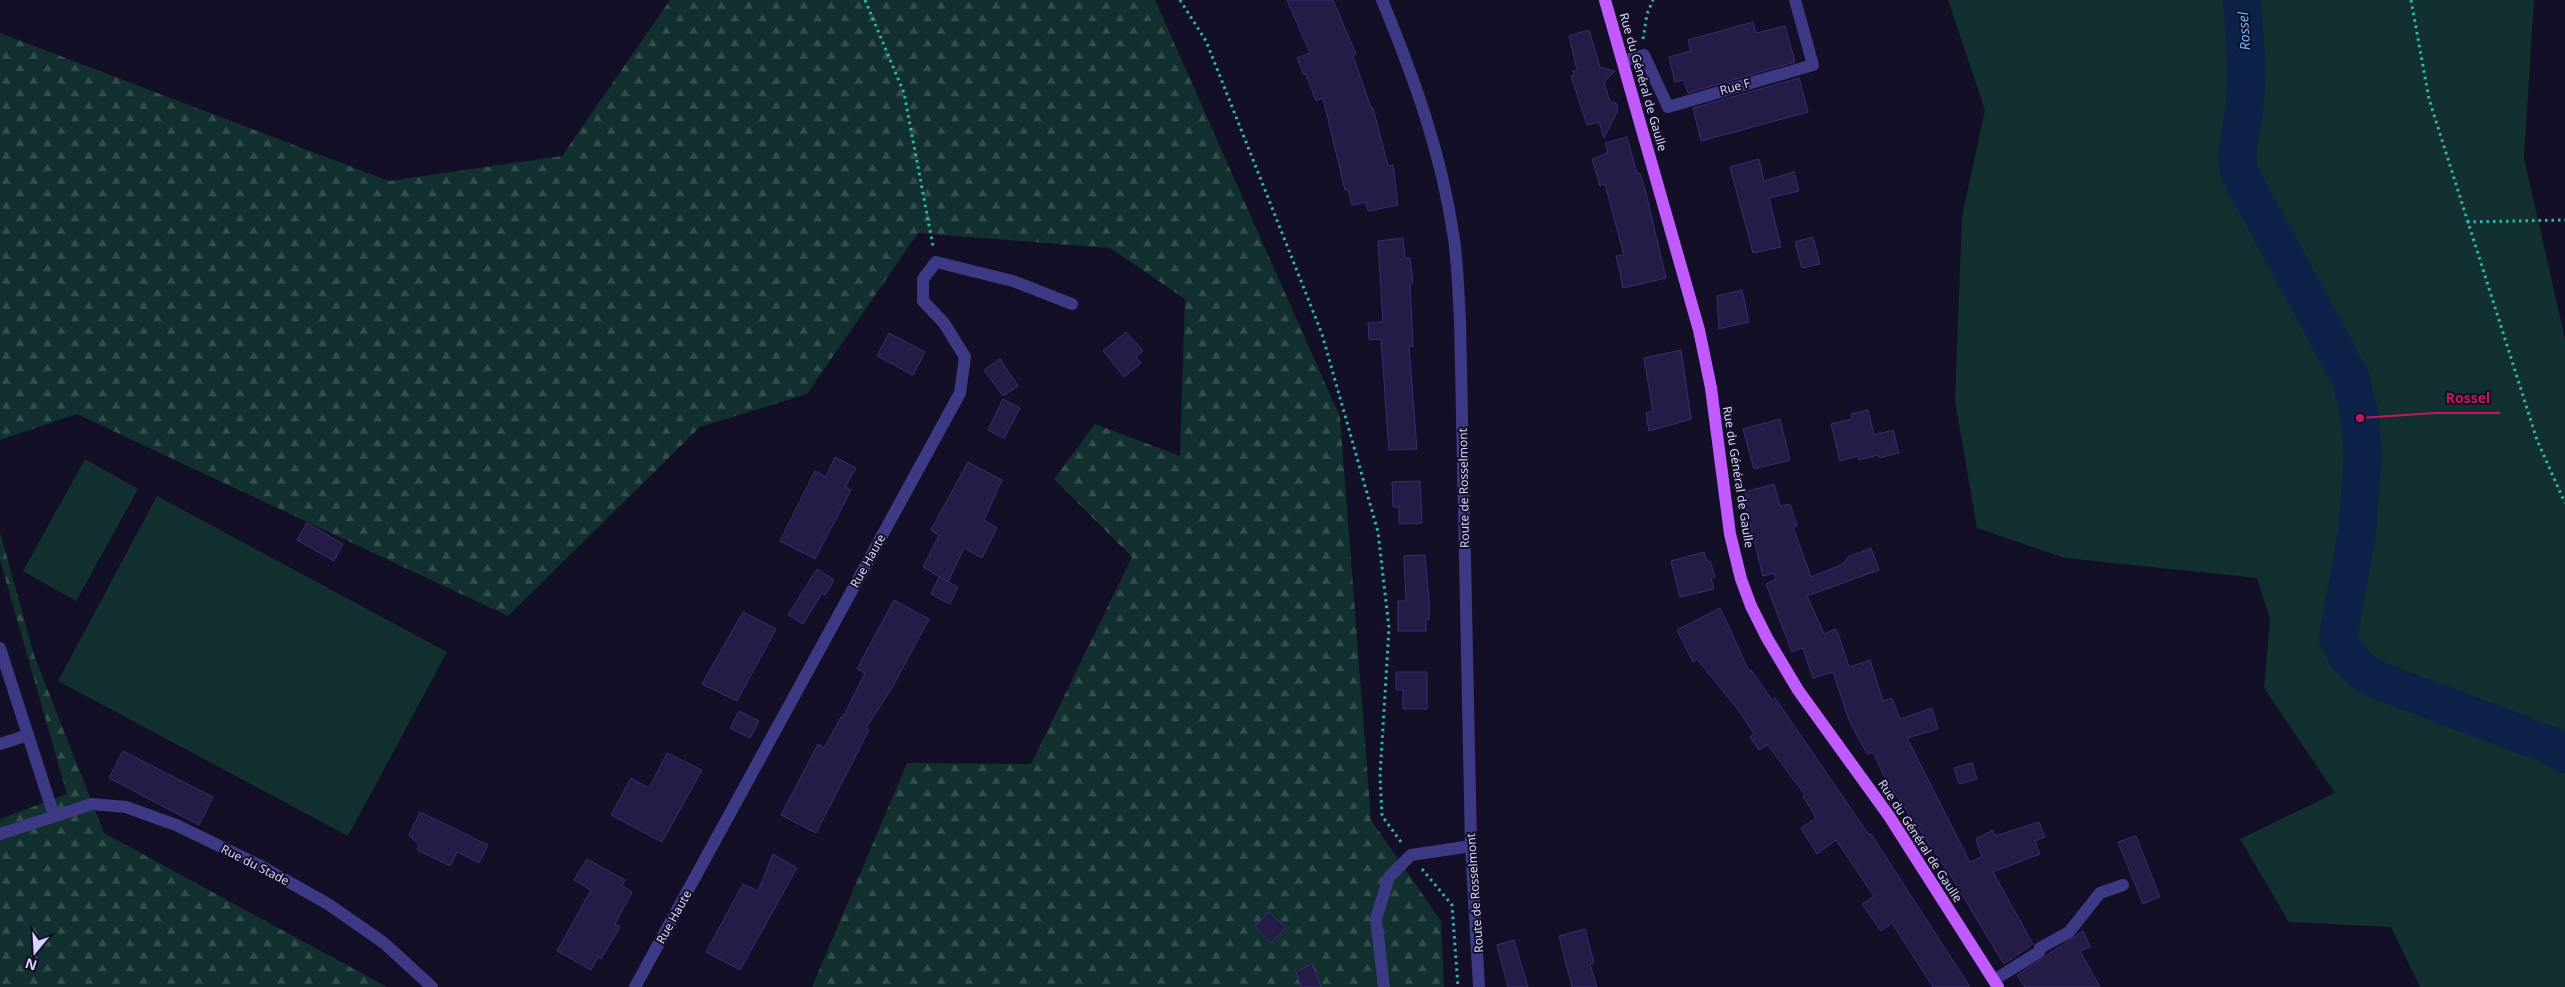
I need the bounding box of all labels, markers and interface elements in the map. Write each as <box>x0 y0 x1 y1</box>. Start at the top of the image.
street label: Rue du Général de Gaulle <box>1616 11 1671 153</box>
water label: Rossel <box>2233 11 2254 51</box>
street label: Rue F <box>1718 74 1752 99</box>
callout: Rossel <box>2435 384 2500 413</box>
text: Rossel <box>2446 388 2490 407</box>
street label: Rue du Général de Gaulle <box>1719 405 1758 549</box>
street label: Route de Rosselmont <box>1454 427 1473 548</box>
street label: Rue Haute <box>846 531 889 591</box>
street label: Rue du Général de Gaulle <box>1874 776 1967 906</box>
street label: Route de Rosselmont <box>1462 832 1487 953</box>
street label: Rue du Stade <box>218 840 292 889</box>
street label: Rue Haute <box>652 887 695 947</box>
north arrow <box>10 927 60 977</box>
text: N <box>22 954 39 976</box>

